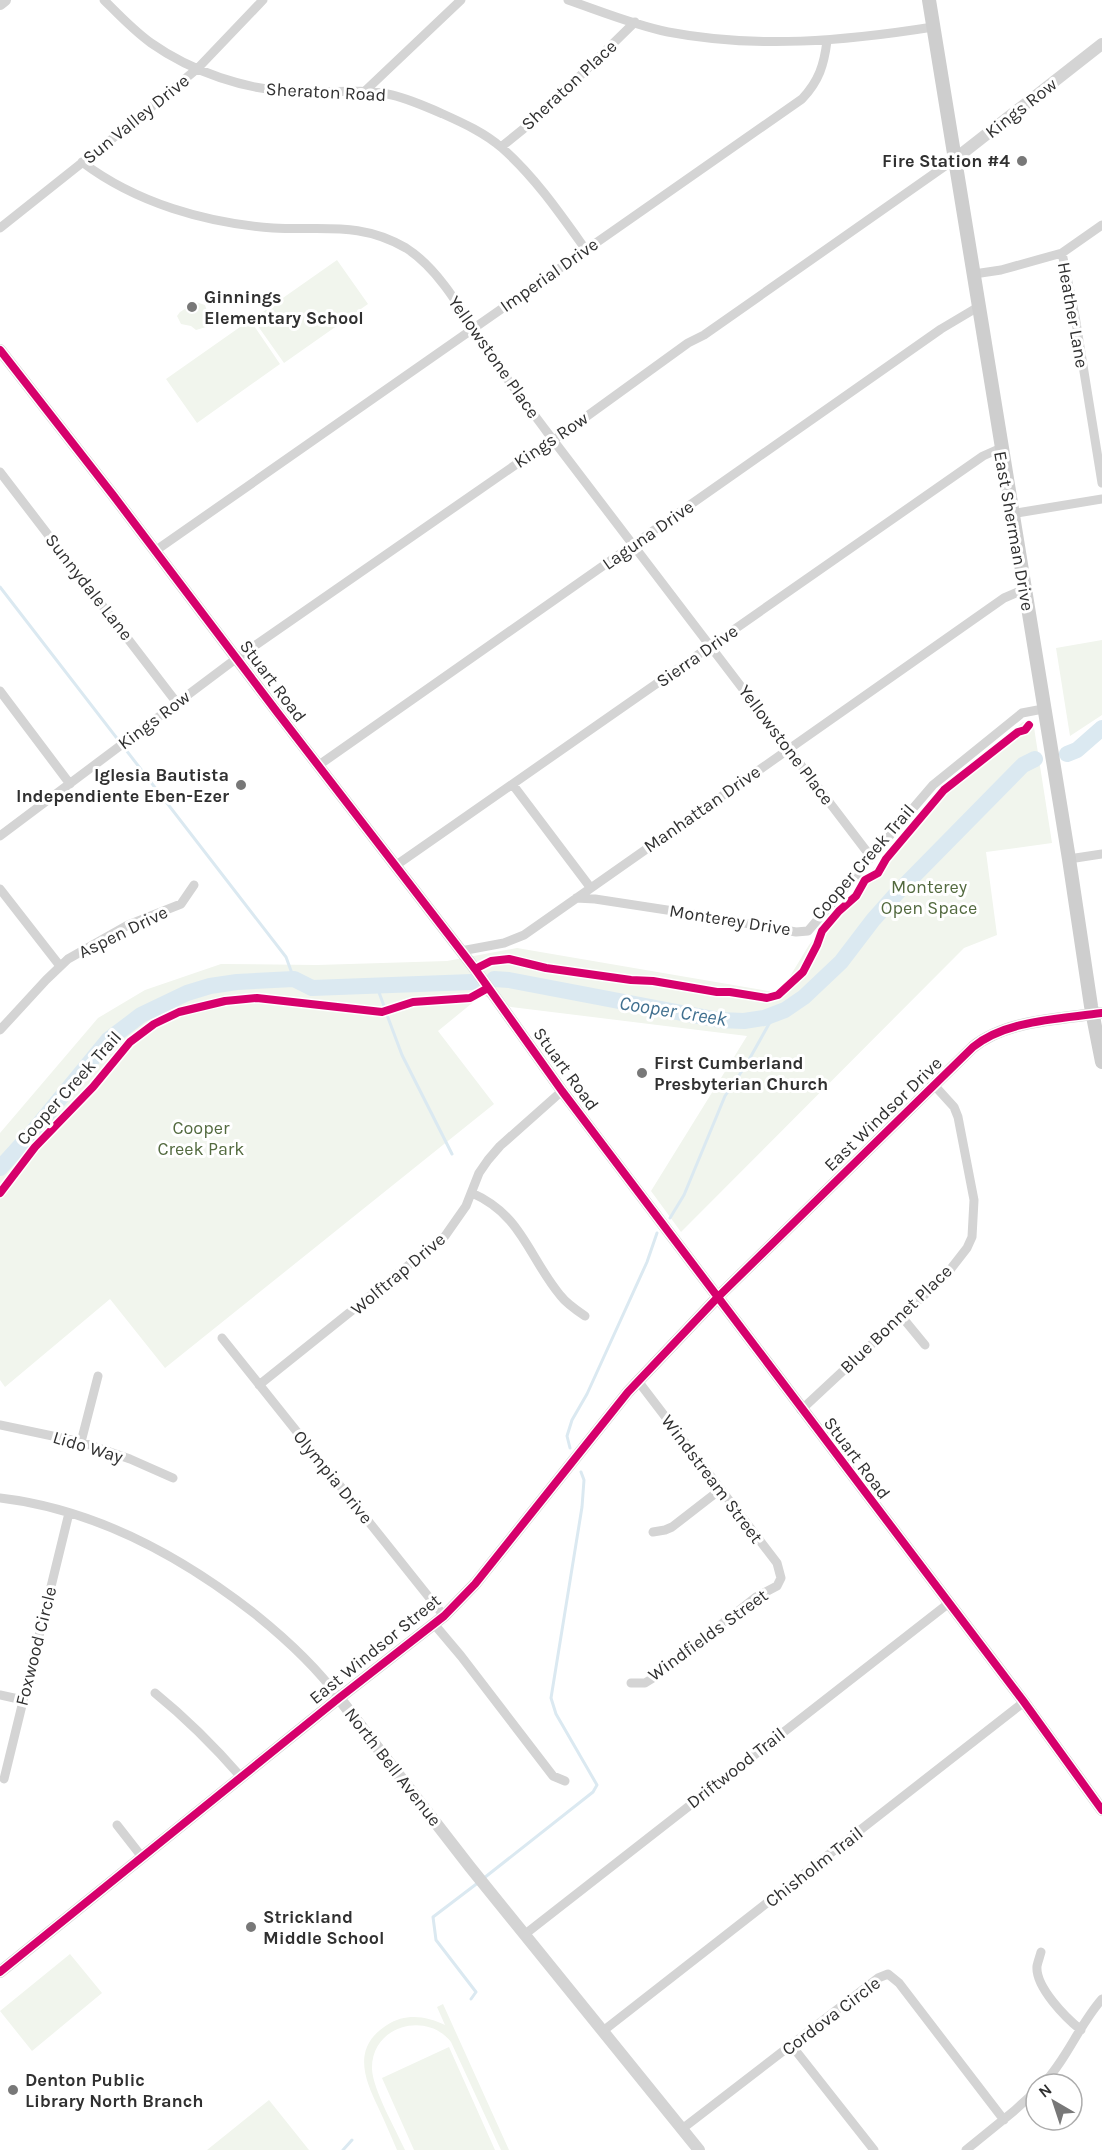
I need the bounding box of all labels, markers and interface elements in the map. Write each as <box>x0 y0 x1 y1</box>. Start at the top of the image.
street label: Sheraton Place <box>517 35 621 135</box>
street label: Sun Valley Drive <box>78 69 194 169</box>
street label: Kings Row <box>981 73 1061 143</box>
street label: Sheraton Road <box>265 78 387 106</box>
place label: Fire Station #4 <box>882 150 1010 172</box>
marker: Fire Station #4 <box>1015 154 1029 168</box>
street label: Imperial Drive <box>496 233 602 317</box>
street label: Heather Lane <box>1053 260 1093 370</box>
place label: Ginnings Elementary School <box>204 286 364 329</box>
street label: Yellowstone Place <box>443 291 545 423</box>
marker: Ginnings Elementary School <box>185 300 199 314</box>
street label: Kings Row <box>510 407 592 473</box>
street label: East Sherman Drive <box>989 449 1039 613</box>
street label: Laguna Drive <box>598 495 698 575</box>
street label: Sunnydale Lane <box>40 529 138 645</box>
street label: Sierra Drive <box>652 620 742 692</box>
street label: Stuart Road <box>235 635 311 727</box>
street label: Yellowstone Place <box>734 681 838 809</box>
street label: Kings Row <box>113 686 195 754</box>
street label: Manhattan Drive <box>639 761 765 857</box>
place label: Iglesia Bautista Independiente Eben-Ezer <box>16 764 229 807</box>
marker: Iglesia Bautista Independiente Eben-Ezer <box>234 778 248 792</box>
street label: Cooper Creek Trail <box>807 800 919 924</box>
park label: Monterey Open Space <box>881 876 977 919</box>
street label: Monterey Drive <box>668 900 792 940</box>
street label: Aspen Drive <box>75 901 171 963</box>
water label: Cooper Creek <box>618 991 729 1031</box>
street label: Stuart Road <box>528 1023 604 1115</box>
street label: Cooper Creek Trail <box>12 1026 126 1150</box>
place label: First Cumberland Presbyterian Church <box>654 1052 828 1095</box>
street label: East Windsor Drive <box>819 1052 947 1176</box>
marker: First Cumberland Presbyterian Church <box>635 1066 649 1080</box>
park label: Cooper Creek Park <box>158 1117 244 1160</box>
street label: Wolftrap Drive <box>346 1228 450 1320</box>
street label: Blue Bonnet Place <box>835 1260 957 1378</box>
street label: Windstream Street <box>656 1410 768 1548</box>
street label: Stuart Road <box>819 1412 895 1504</box>
street label: Lido Way <box>50 1426 126 1468</box>
street label: Olympia Drive <box>289 1426 377 1528</box>
street label: Foxwood Circle <box>11 1584 61 1708</box>
street label: Windfields Street <box>644 1584 772 1686</box>
street label: East Windsor Street <box>305 1589 445 1709</box>
street label: North Bell Avenue <box>340 1703 446 1831</box>
street label: Driftwood Trail <box>682 1723 790 1813</box>
street label: Chisholm Trail <box>761 1822 867 1912</box>
place label: Strickland Middle School <box>263 1906 384 1949</box>
marker: Strickland Middle School <box>244 1920 258 1934</box>
street label: Cordova Circle <box>777 1972 885 2060</box>
place label: Denton Public Library North Branch <box>25 2069 203 2112</box>
north arrow <box>1024 2072 1084 2132</box>
text: N <box>1034 2080 1055 2102</box>
marker: Denton Public Library North Branch <box>6 2083 20 2097</box>

